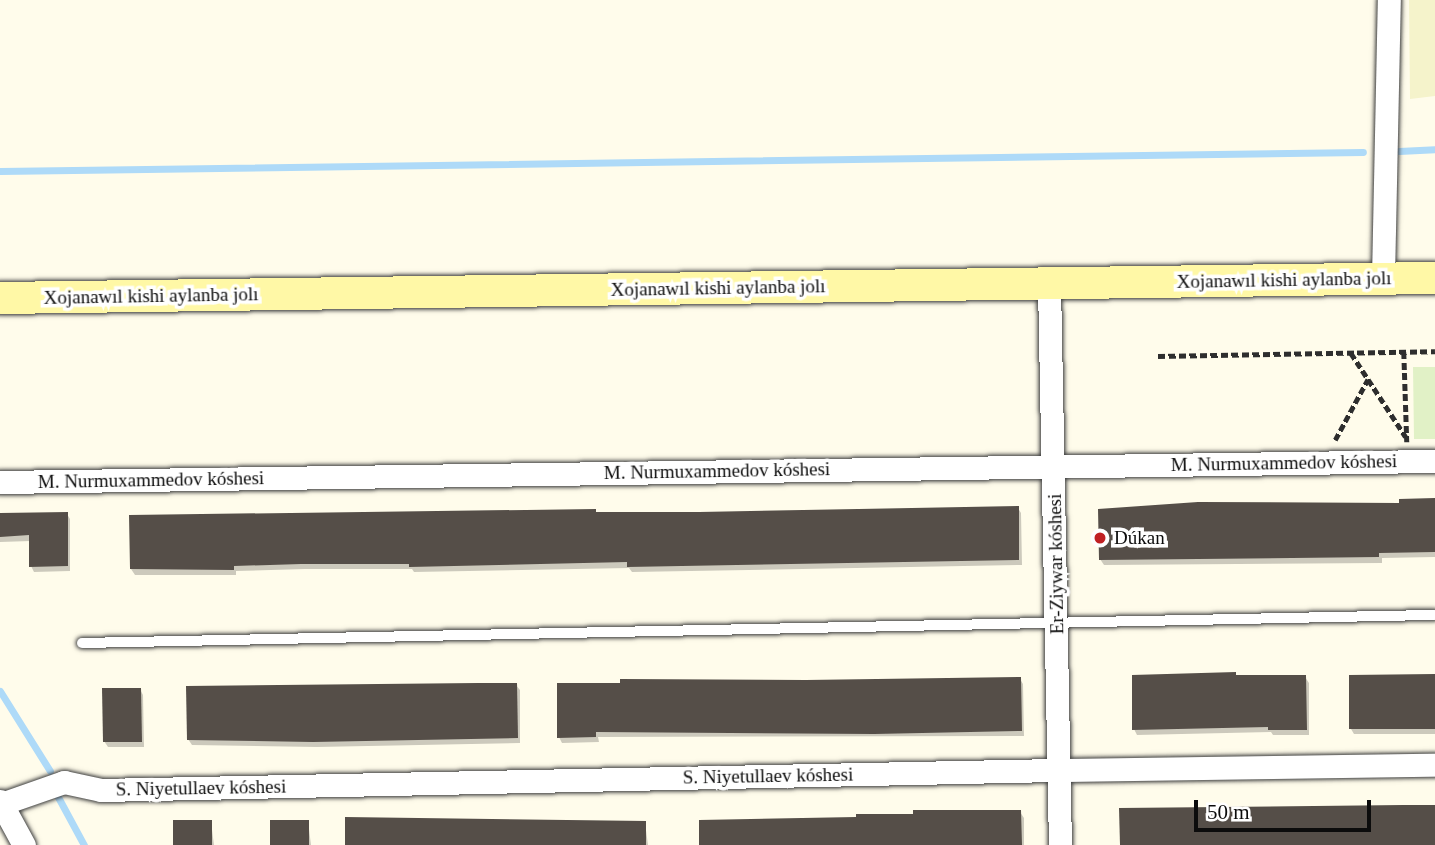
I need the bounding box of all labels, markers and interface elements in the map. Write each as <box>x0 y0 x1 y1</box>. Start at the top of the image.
street label: Xojanawıl kishi aylanba jolı <box>1176 267 1392 293</box>
street label: Xojanawıl kishi aylanba jolı <box>610 275 826 301</box>
street label: Xojanawıl kishi aylanba jolı <box>43 283 259 309</box>
street label: M. Nurmuxammedov kóshesi <box>1171 450 1397 476</box>
street label: M. Nurmuxammedov kóshesi <box>604 458 830 484</box>
street label: M. Nurmuxammedov kóshesi <box>38 467 264 493</box>
street label: Er-Ziywar kóshesi <box>1043 494 1069 634</box>
place label: Dúkan <box>1114 527 1165 549</box>
marker: Dúkan <box>1092 530 1108 546</box>
street label: S. Niyetullaev kóshesi <box>683 763 853 789</box>
street label: S. Niyetullaev kóshesi <box>116 775 286 801</box>
scale bar <box>1197 786 1374 830</box>
text: 50 m <box>1207 800 1250 824</box>

